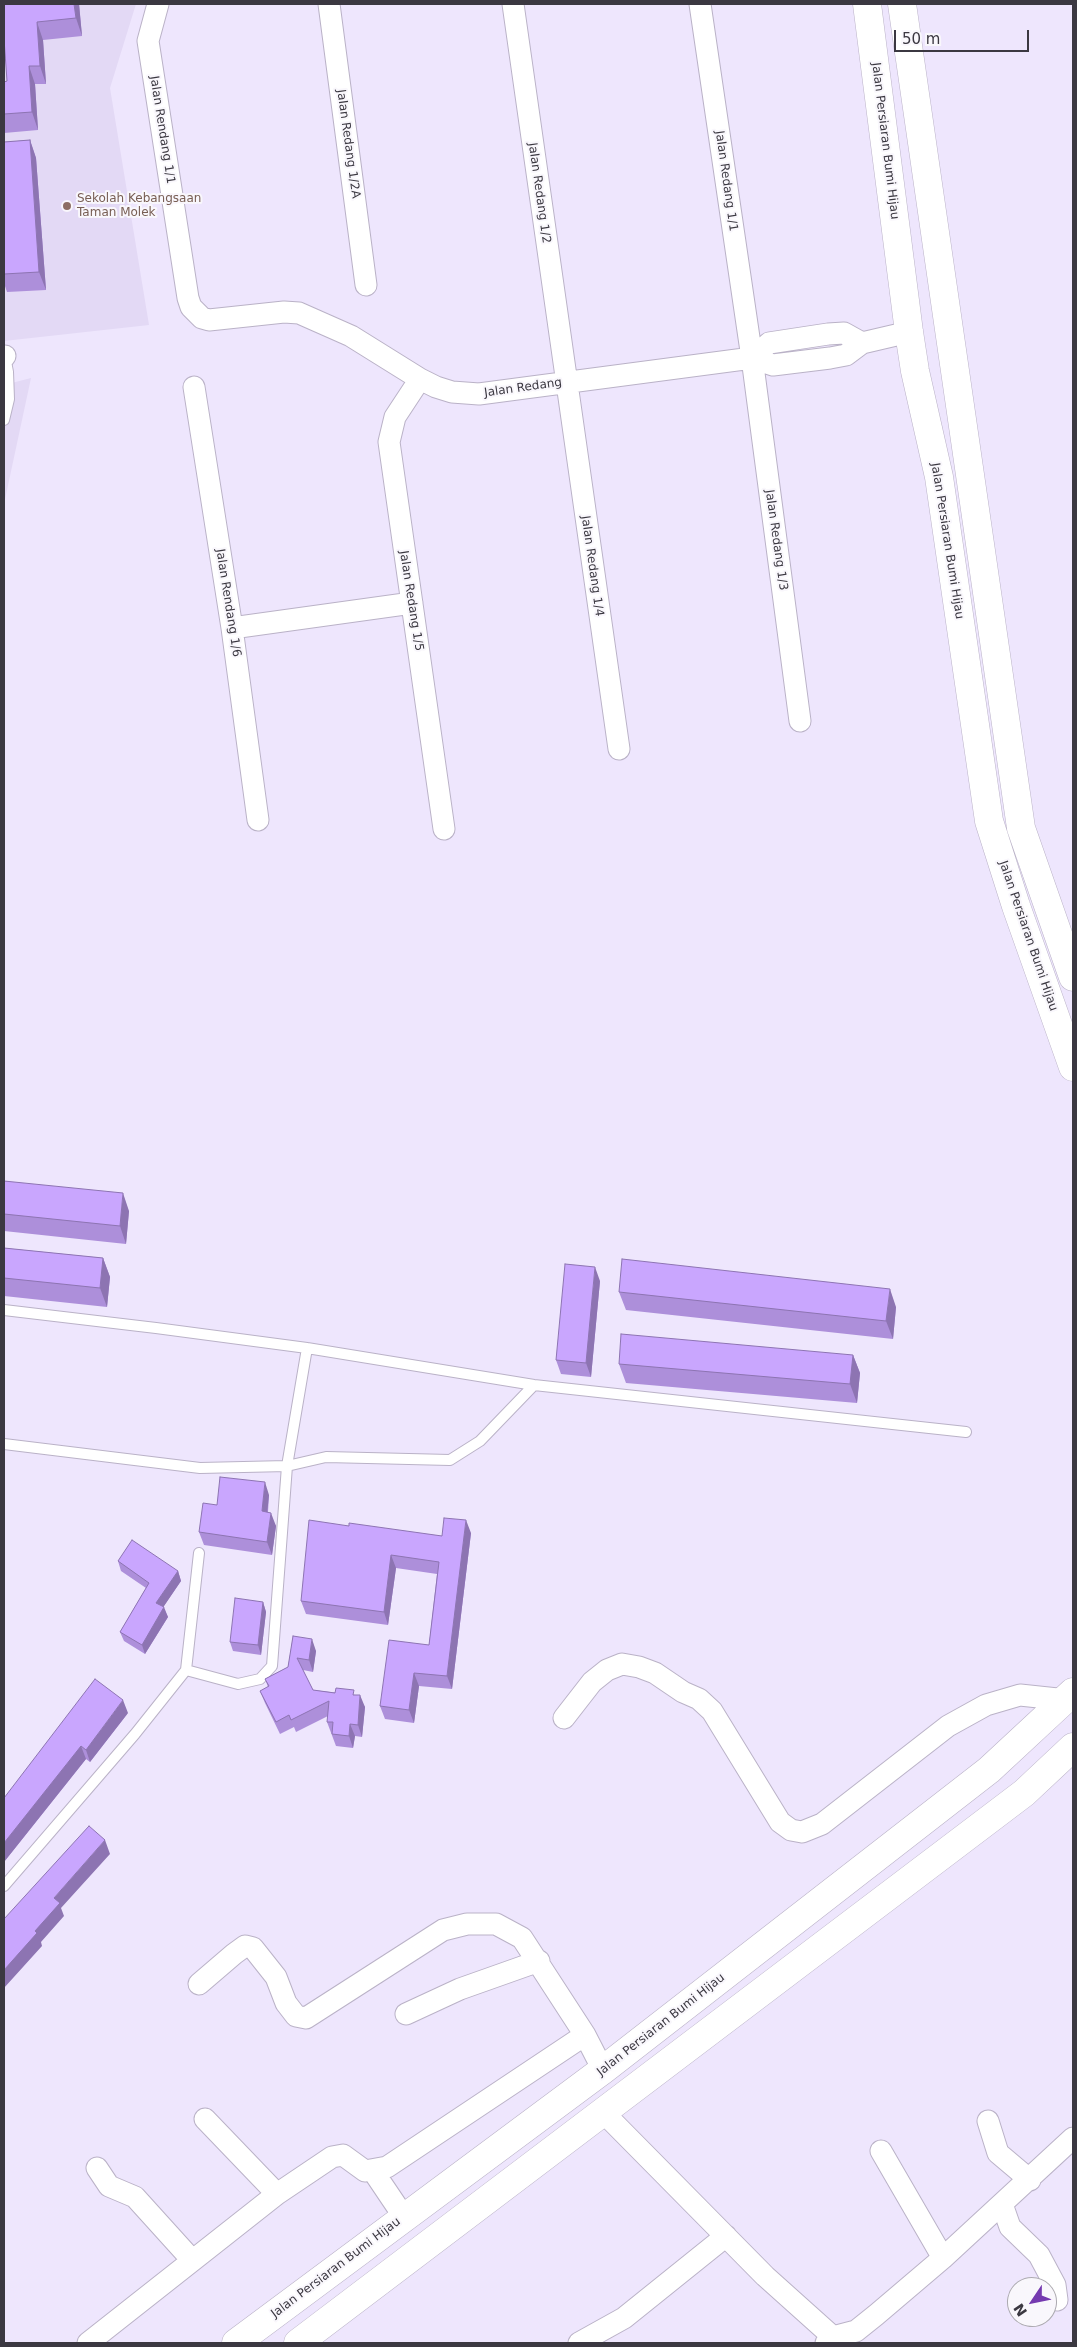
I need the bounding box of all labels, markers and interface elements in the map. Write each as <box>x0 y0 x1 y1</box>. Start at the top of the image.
scale bar <box>897 20 1032 52</box>
text: 50 m <box>902 30 940 48</box>
street label: Jalan Persiaran Bumi Hijau <box>868 62 902 220</box>
street label: Jalan Rendang 1/1 <box>146 75 178 185</box>
street label: Jalan Redang 1/2A <box>333 89 363 199</box>
street label: Jalan Redang 1/1 <box>712 130 740 232</box>
street label: Jalan Redang 1/2 <box>525 142 553 244</box>
place label: Sekolah Kebangsaan Taman Molek <box>77 192 201 220</box>
marker: Sekolah Kebangsaan Taman Molek <box>61 200 73 212</box>
street label: Jalan Redang <box>483 375 563 401</box>
street label: Jalan Persiaran Bumi Hijau <box>928 462 966 620</box>
street label: Jalan Redang 1/3 <box>762 489 790 591</box>
street label: Jalan Redang 1/4 <box>578 515 606 617</box>
street label: Jalan Rendang 1/6 <box>212 548 244 658</box>
street label: Jalan Redang 1/5 <box>396 550 426 652</box>
street label: Jalan Persiaran Bumi Hijau <box>995 859 1061 1013</box>
street label: Jalan Persiaran Bumi Hijau <box>594 1971 728 2079</box>
street label: Jalan Persiaran Bumi Hijau <box>269 2215 403 2321</box>
north arrow <box>1007 2277 1057 2327</box>
text: N <box>1010 2300 1030 2319</box>

